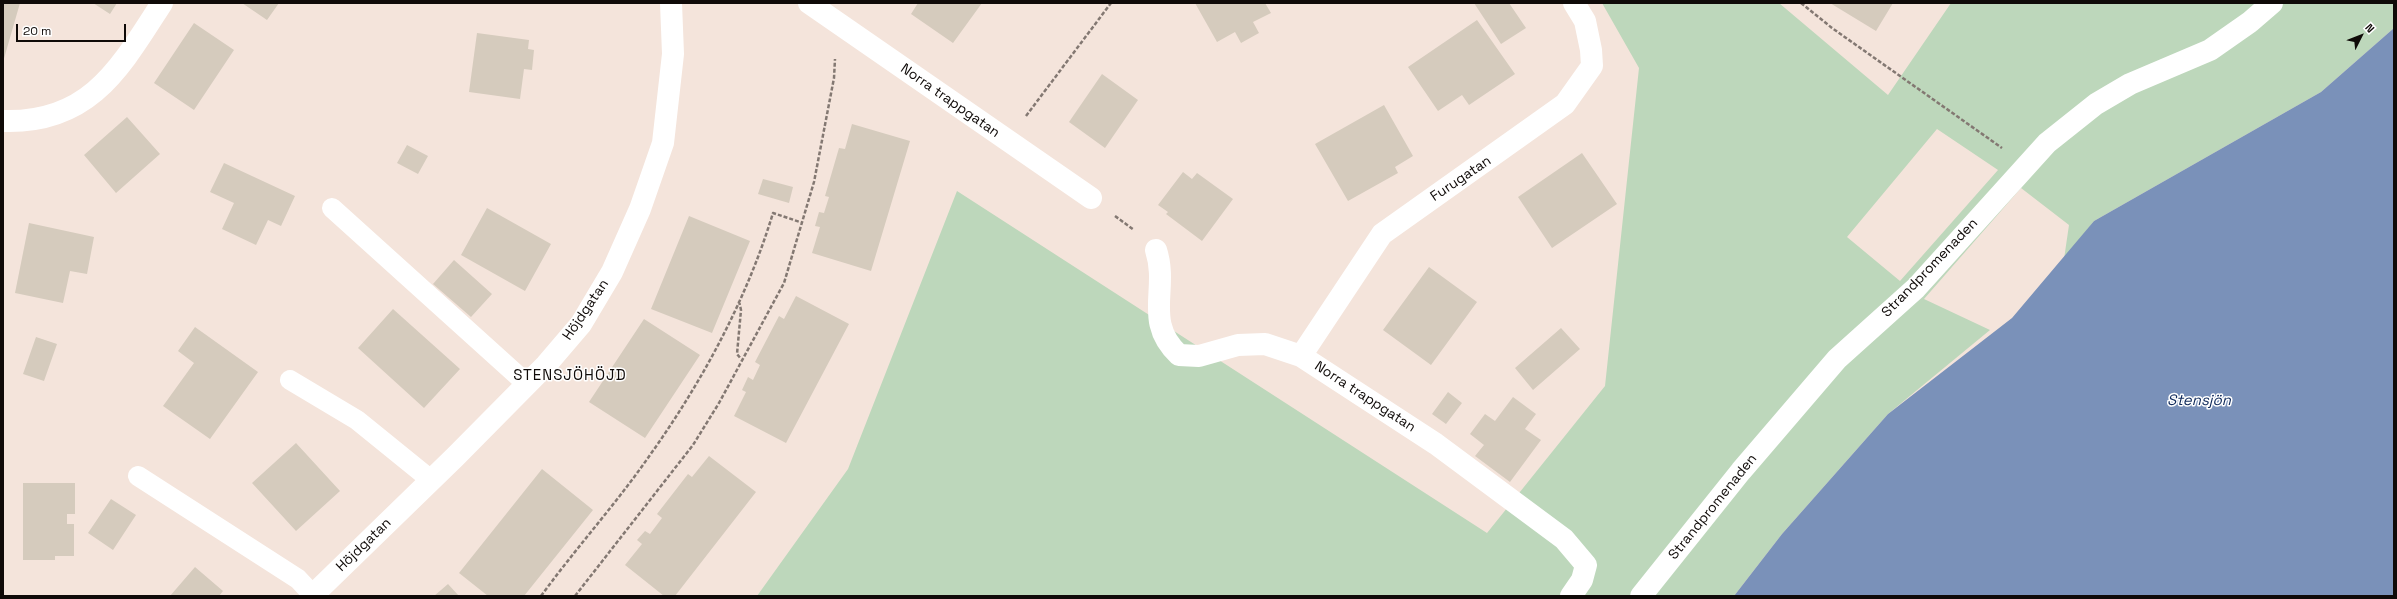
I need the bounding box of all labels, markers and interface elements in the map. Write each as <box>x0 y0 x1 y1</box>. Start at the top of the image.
scale bar <box>18 16 128 42</box>
north arrow <box>2341 16 2381 56</box>
text: N <box>2362 21 2378 35</box>
text: 20 m <box>23 23 51 39</box>
street label: Norra trappgatan <box>897 61 1003 141</box>
street label: Furugatan <box>1427 153 1495 205</box>
street label: Strandpromenaden <box>1878 215 1982 321</box>
street label: Höjdgatan <box>559 276 613 344</box>
street label: Norra trappgatan <box>1311 358 1419 436</box>
district label: STENSJÖHÖJD <box>513 367 627 385</box>
water label: Stensjön <box>2167 392 2231 410</box>
street label: Strandpromenaden <box>1665 451 1761 563</box>
street label: Höjdgatan <box>333 515 395 575</box>

